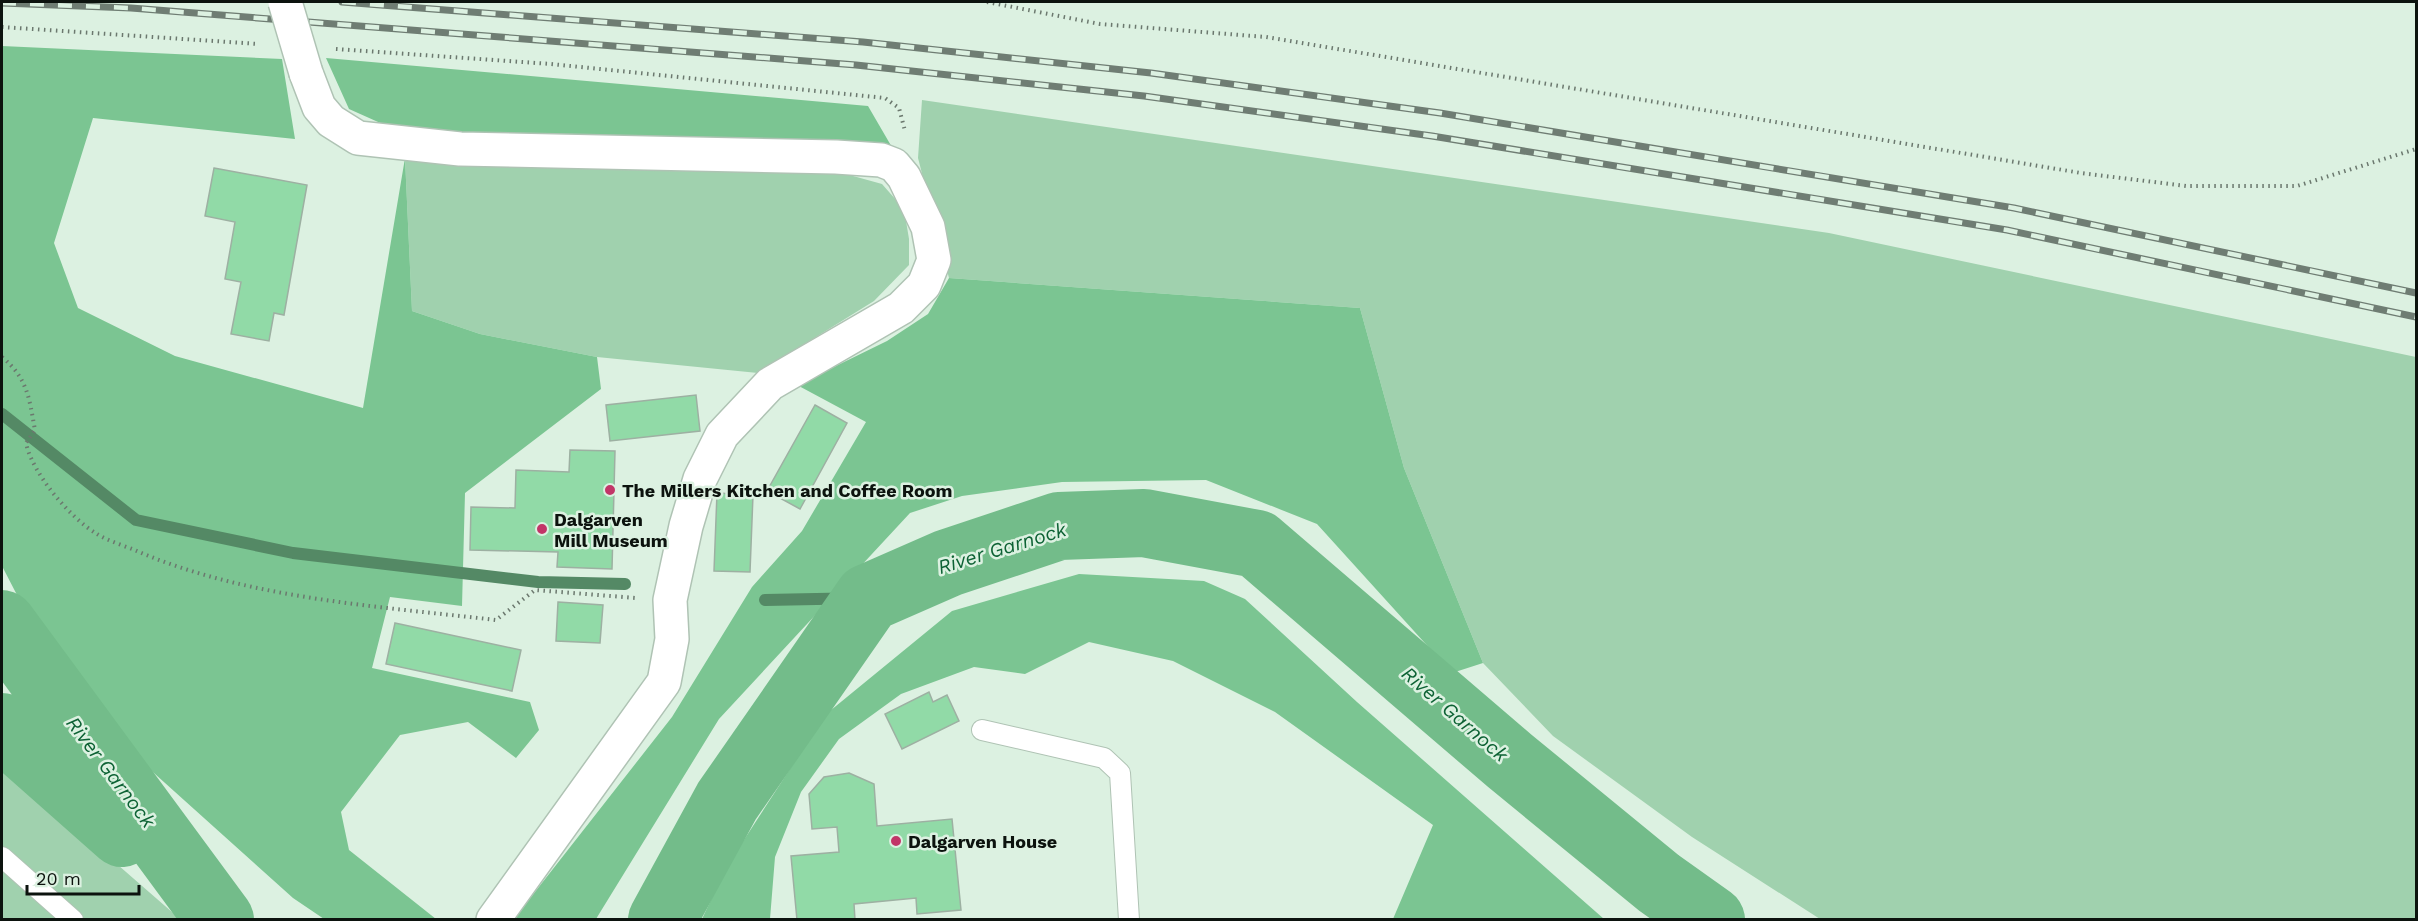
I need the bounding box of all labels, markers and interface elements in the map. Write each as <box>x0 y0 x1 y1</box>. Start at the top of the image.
place label: The Millers Kitchen and Coffee Room <box>622 480 953 501</box>
marker: The Millers Kitchen and Coffee Room <box>603 483 617 497</box>
place label: Dalgarven Mill Museum <box>554 509 668 551</box>
water label: River Garnock <box>935 517 1070 579</box>
marker: Dalgarven Mill Museum <box>535 522 549 536</box>
water label: River Garnock <box>1397 661 1514 767</box>
water label: River Garnock <box>61 712 161 833</box>
place label: Dalgarven House <box>908 831 1057 852</box>
marker: Dalgarven House <box>889 834 903 848</box>
scale bar <box>27 858 140 896</box>
text: 20 m <box>36 868 81 889</box>

